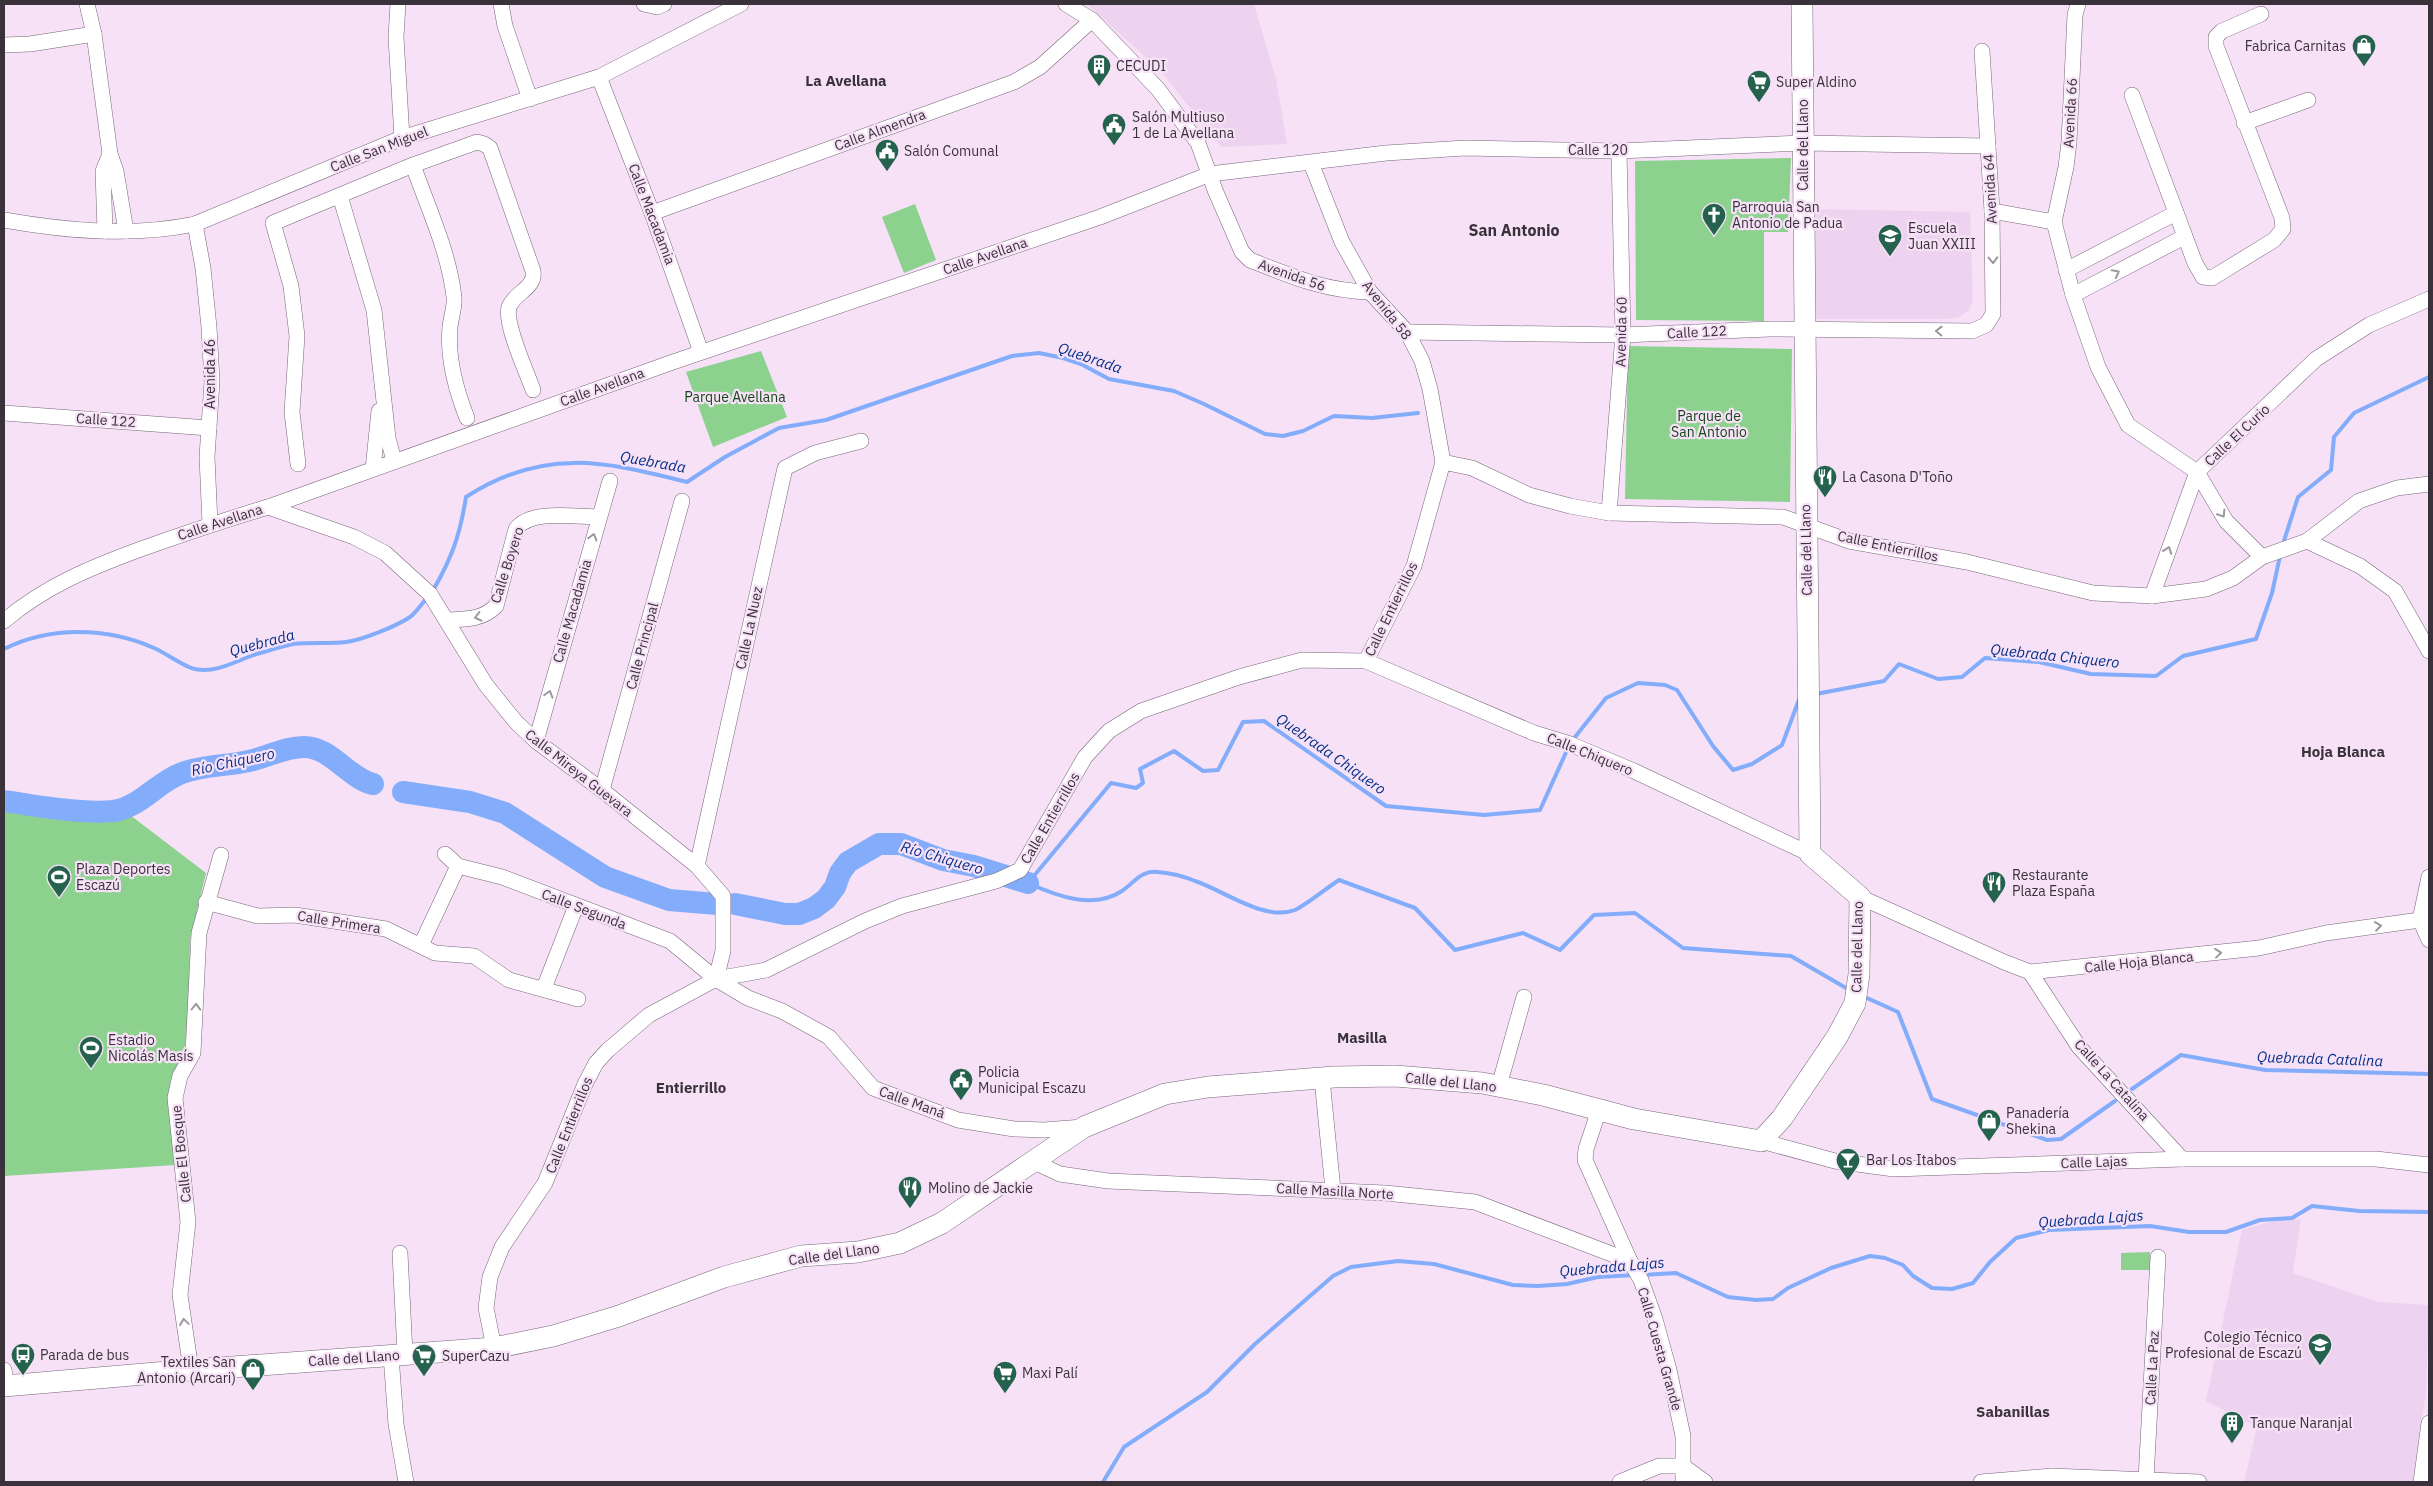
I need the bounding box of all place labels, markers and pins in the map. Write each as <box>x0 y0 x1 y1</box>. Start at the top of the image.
shop icon: Fabrica Carnitas <box>2351 33 2377 67</box>
place label: Fabrica Carnitas <box>2245 37 2346 55</box>
building icon: CECUDI <box>1086 53 1112 87</box>
place label: CECUDI <box>1116 57 1166 75</box>
supermarket icon: Super Aldino <box>1746 69 1772 103</box>
place label: Super Aldino <box>1776 73 1857 91</box>
place label: Salón Multiuso 1 de La Avellana <box>1132 108 1235 142</box>
public building icon: Salón Multiuso 1 de La Avellana <box>1101 112 1127 146</box>
public building icon: Salón Comunal <box>874 138 900 172</box>
place label: Salón Comunal <box>904 142 999 160</box>
place label: Parroquia San Antonio de Padua <box>1732 198 1843 232</box>
church icon: Parroquia San Antonio de Padua <box>1701 202 1727 236</box>
place label: Escuela Juan XXIII <box>1908 219 1976 253</box>
school or university icon: Escuela Juan XXIII <box>1877 223 1903 257</box>
restaurant icon: La Casona D'Toño <box>1812 464 1838 498</box>
place label: La Casona D'Toño <box>1842 468 1953 486</box>
place label: Plaza Deportes Escazú <box>76 860 171 894</box>
sports icon: Plaza Deportes Escazú <box>46 864 72 898</box>
place label: Restaurante Plaza España <box>2012 866 2096 900</box>
restaurant icon: Restaurante Plaza España <box>1981 870 2007 904</box>
place label: Estadio Nicolás Masís <box>108 1031 194 1065</box>
sports icon: Estadio Nicolás Masís <box>78 1035 104 1069</box>
place label: Policia Municipal Escazu <box>978 1063 1086 1097</box>
public building icon: Policia Municipal Escazu <box>948 1067 974 1101</box>
place label: Panadería Shekina <box>2006 1104 2070 1138</box>
shop icon: Panadería Shekina <box>1976 1108 2002 1142</box>
bar icon: Bar Los Itabos <box>1835 1147 1861 1181</box>
place label: Bar Los Itabos <box>1866 1151 1957 1169</box>
restaurant icon: Molino de Jackie <box>897 1175 923 1209</box>
place label: Molino de Jackie <box>928 1179 1033 1197</box>
place label: Colegio Técnico Profesional de Escazú <box>2165 1328 2302 1362</box>
school or university icon: Colegio Técnico Profesional de Escazú <box>2307 1332 2333 1366</box>
bus stop icon: Parada de bus <box>10 1342 36 1376</box>
supermarket icon: SuperCazu <box>411 1343 437 1377</box>
place label: Parada de bus <box>40 1346 129 1364</box>
place label: SuperCazu <box>442 1347 510 1365</box>
place label: Textiles San Antonio (Arcari) <box>137 1353 236 1387</box>
shop icon: Textiles San Antonio (Arcari) <box>240 1357 266 1391</box>
supermarket icon: Maxi Palí <box>992 1360 1018 1394</box>
place label: Maxi Palí <box>1022 1364 1078 1382</box>
building icon: Tanque Naranjal <box>2219 1410 2245 1444</box>
place label: Tanque Naranjal <box>2250 1414 2352 1432</box>

